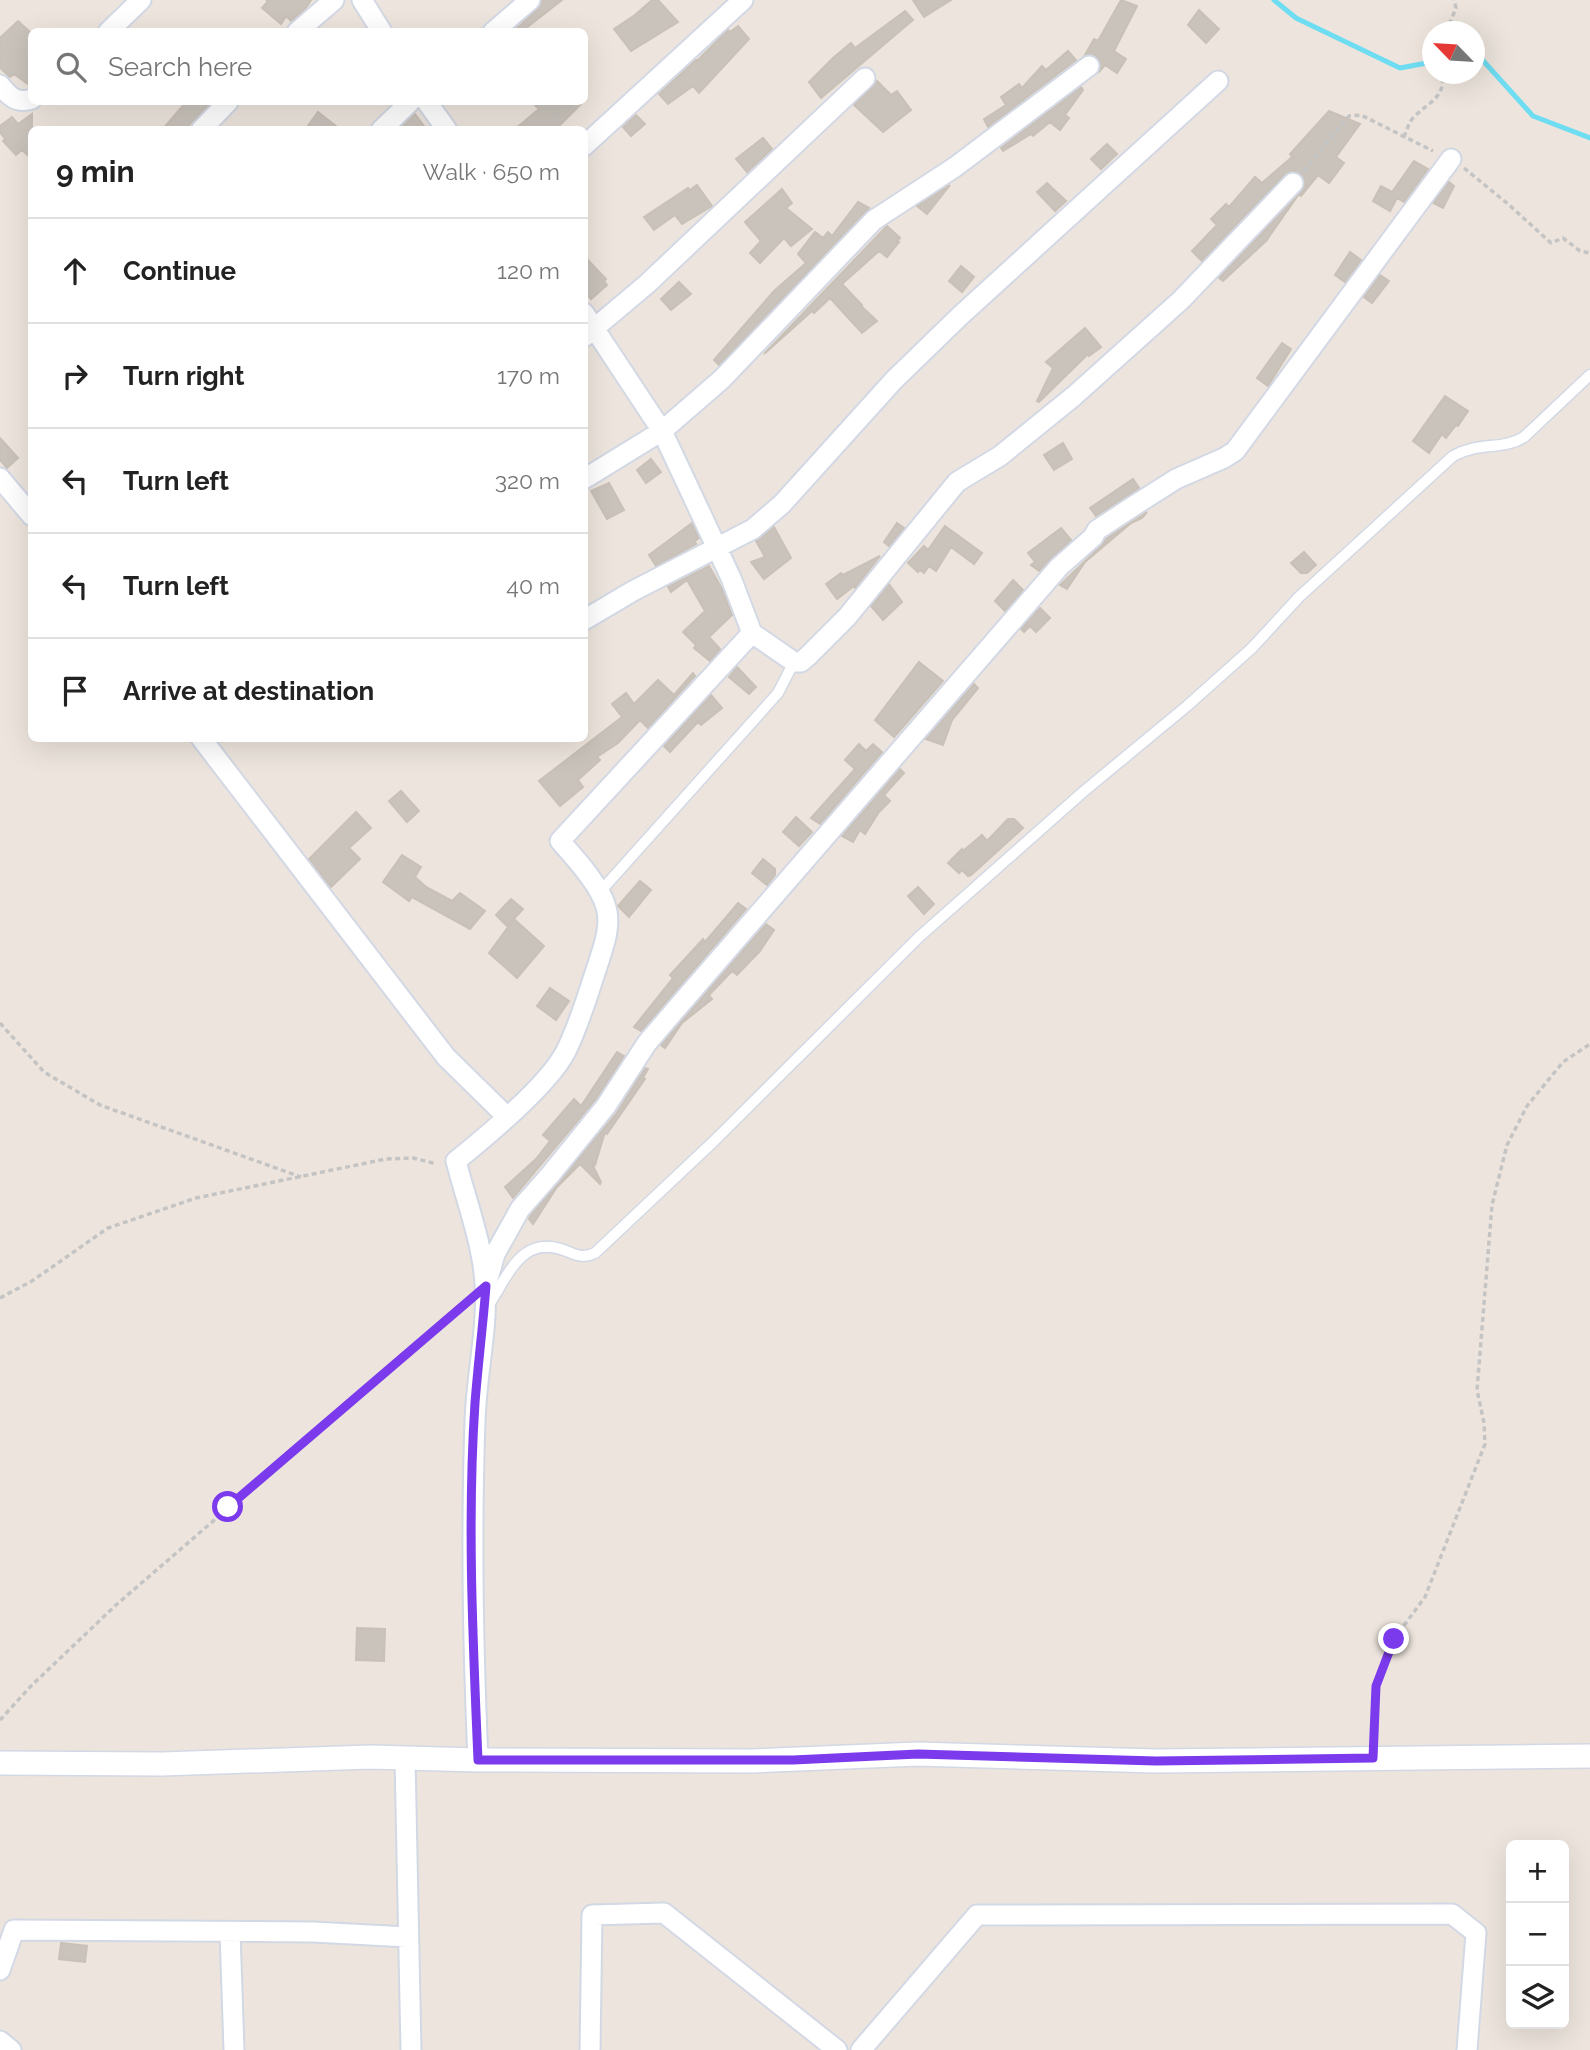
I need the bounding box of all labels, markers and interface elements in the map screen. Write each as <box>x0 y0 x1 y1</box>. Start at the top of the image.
north arrow <box>1422 21 1485 84</box>
search box <box>28 28 588 105</box>
icon: search <box>52 48 90 86</box>
text: Search here <box>108 52 252 82</box>
text: 9 min <box>56 154 135 189</box>
text: Walk · 650 m <box>423 158 560 185</box>
icon: ahead <box>56 252 94 290</box>
text: Continue <box>123 256 236 286</box>
text: 120 m <box>497 257 560 284</box>
icon: right <box>56 357 94 395</box>
text: Turn right <box>123 361 244 391</box>
text: 170 m <box>497 362 560 389</box>
icon: left <box>56 462 94 500</box>
text: Turn left <box>123 466 229 496</box>
text: 320 m <box>495 467 560 494</box>
icon: left <box>56 567 94 605</box>
text: Turn left <box>123 571 229 601</box>
text: 40 m <box>506 572 560 599</box>
icon: arrive <box>56 672 94 710</box>
text: Arrive at destination <box>123 676 374 706</box>
route start <box>212 1491 243 1522</box>
route end <box>1378 1623 1409 1654</box>
map controls <box>1506 1840 1569 2029</box>
button: + <box>1506 1840 1569 1903</box>
button: − <box>1506 1903 1569 1966</box>
button: layers <box>1506 1966 1569 2029</box>

